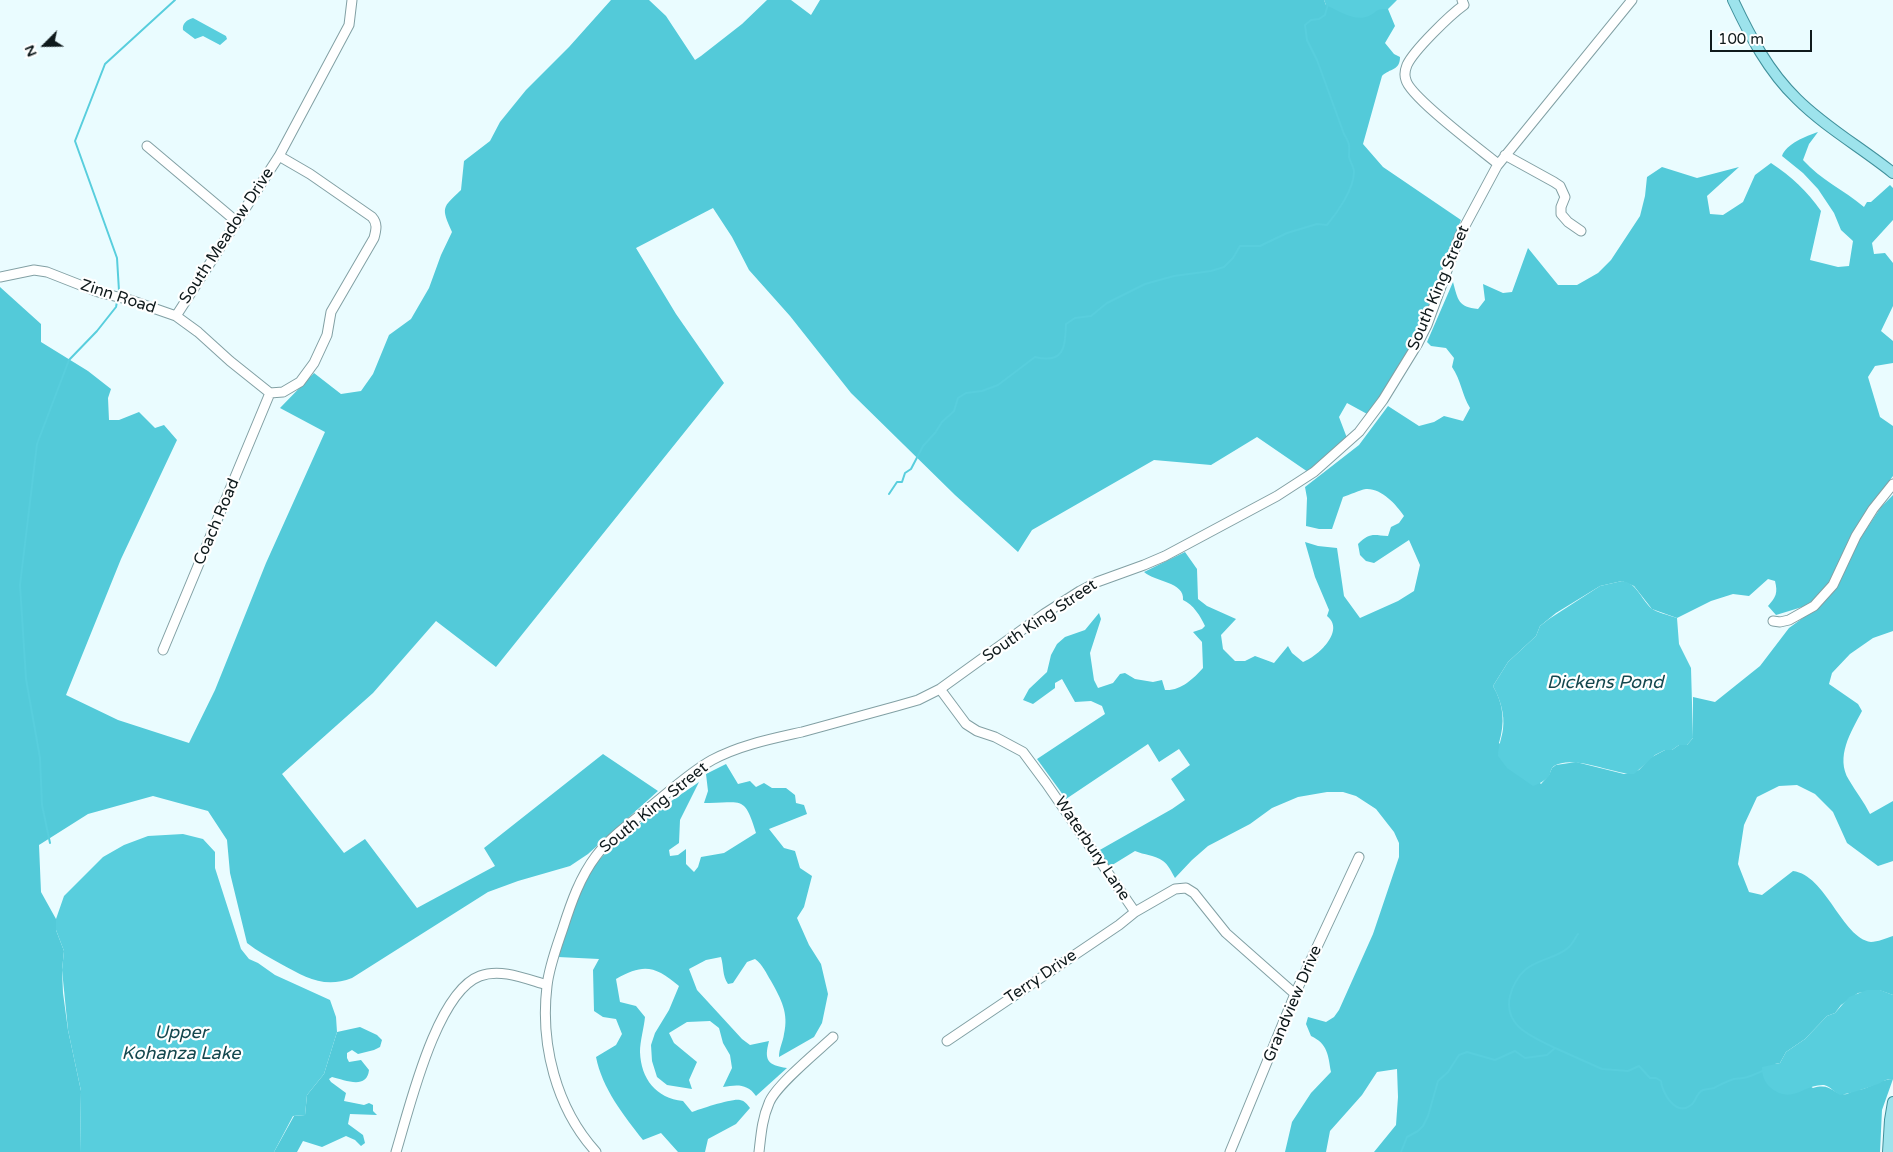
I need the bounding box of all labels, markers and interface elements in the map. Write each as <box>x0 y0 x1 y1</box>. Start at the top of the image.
north arrow <box>20 20 70 70</box>
scale bar <box>1713 20 1816 52</box>
text: 100 m <box>1718 30 1764 48</box>
text: N <box>21 43 41 60</box>
street label: South Meadow Drive <box>176 164 278 308</box>
street label: South King Street <box>1404 223 1474 353</box>
street label: Zinn Road <box>78 276 158 318</box>
street label: Coach Road <box>190 476 244 568</box>
street label: South King Street <box>979 576 1101 666</box>
water label: Dickens Pond <box>1547 672 1663 694</box>
street label: South King Street <box>596 758 712 858</box>
street label: Waterbury Lane <box>1050 793 1134 905</box>
street label: Grandview Drive <box>1260 943 1326 1065</box>
street label: Terry Drive <box>1002 946 1080 1008</box>
water label: Upper Kohanza Lake <box>121 1022 241 1064</box>

